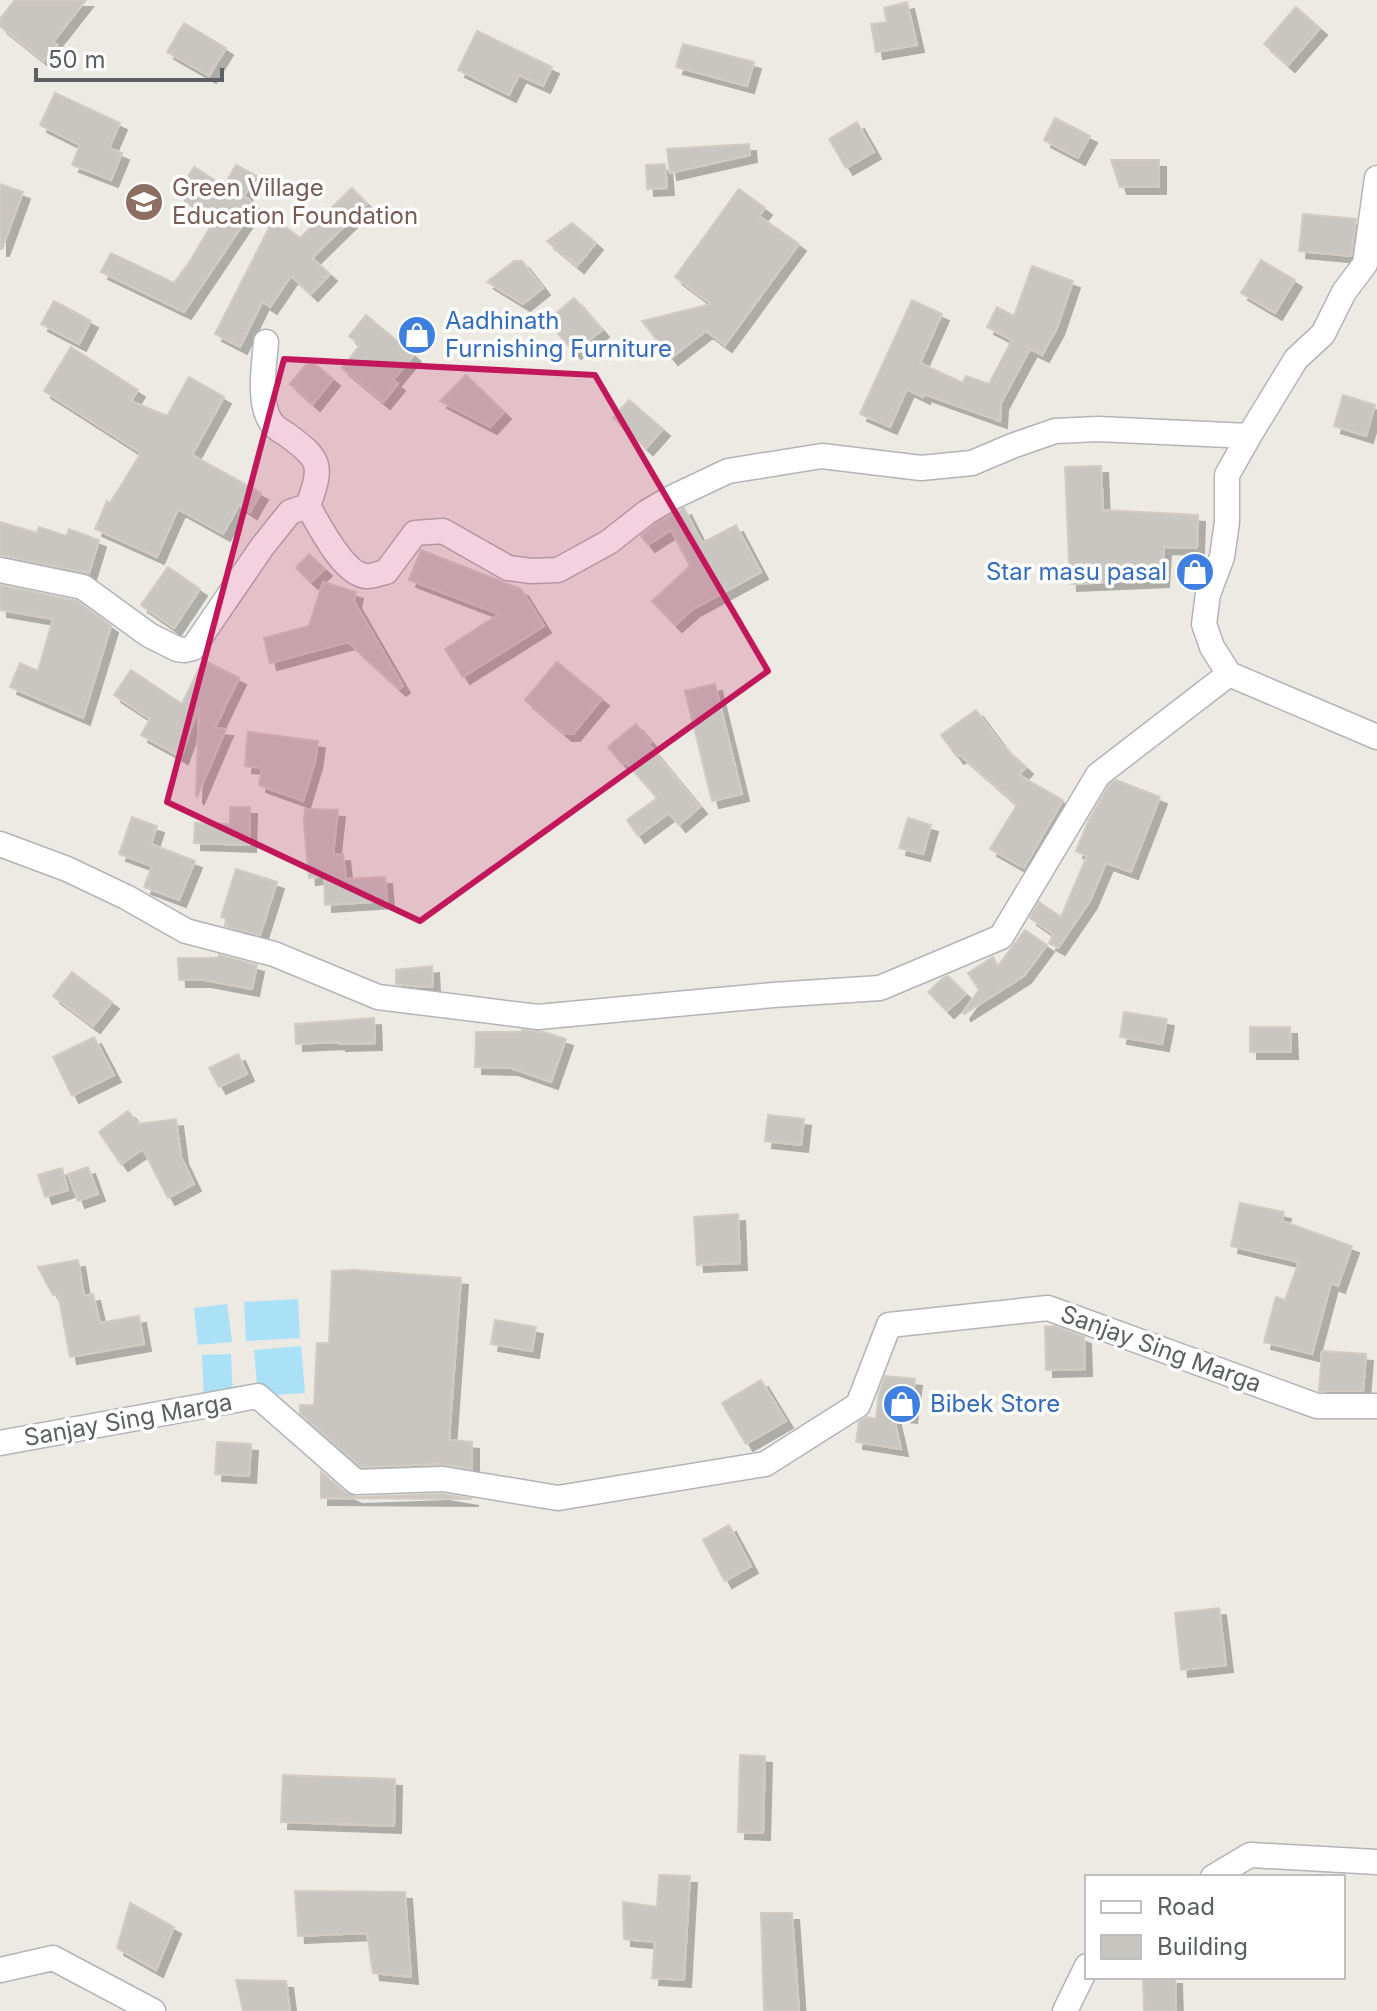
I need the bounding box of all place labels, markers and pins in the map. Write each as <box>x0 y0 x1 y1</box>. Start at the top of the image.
place label: Green Village Education Foundation <box>172 173 418 230</box>
school or university icon: Green Village Education Foundation <box>123 181 165 223</box>
place label: Aadhinath Furnishing Furniture <box>445 306 672 363</box>
shop icon: Aadhinath Furnishing Furniture <box>396 314 438 356</box>
shop icon: Star masu pasal <box>1174 551 1216 593</box>
place label: Star masu pasal <box>986 557 1167 586</box>
shop icon: Bibek Store <box>881 1383 923 1425</box>
place label: Bibek Store <box>930 1389 1060 1418</box>

